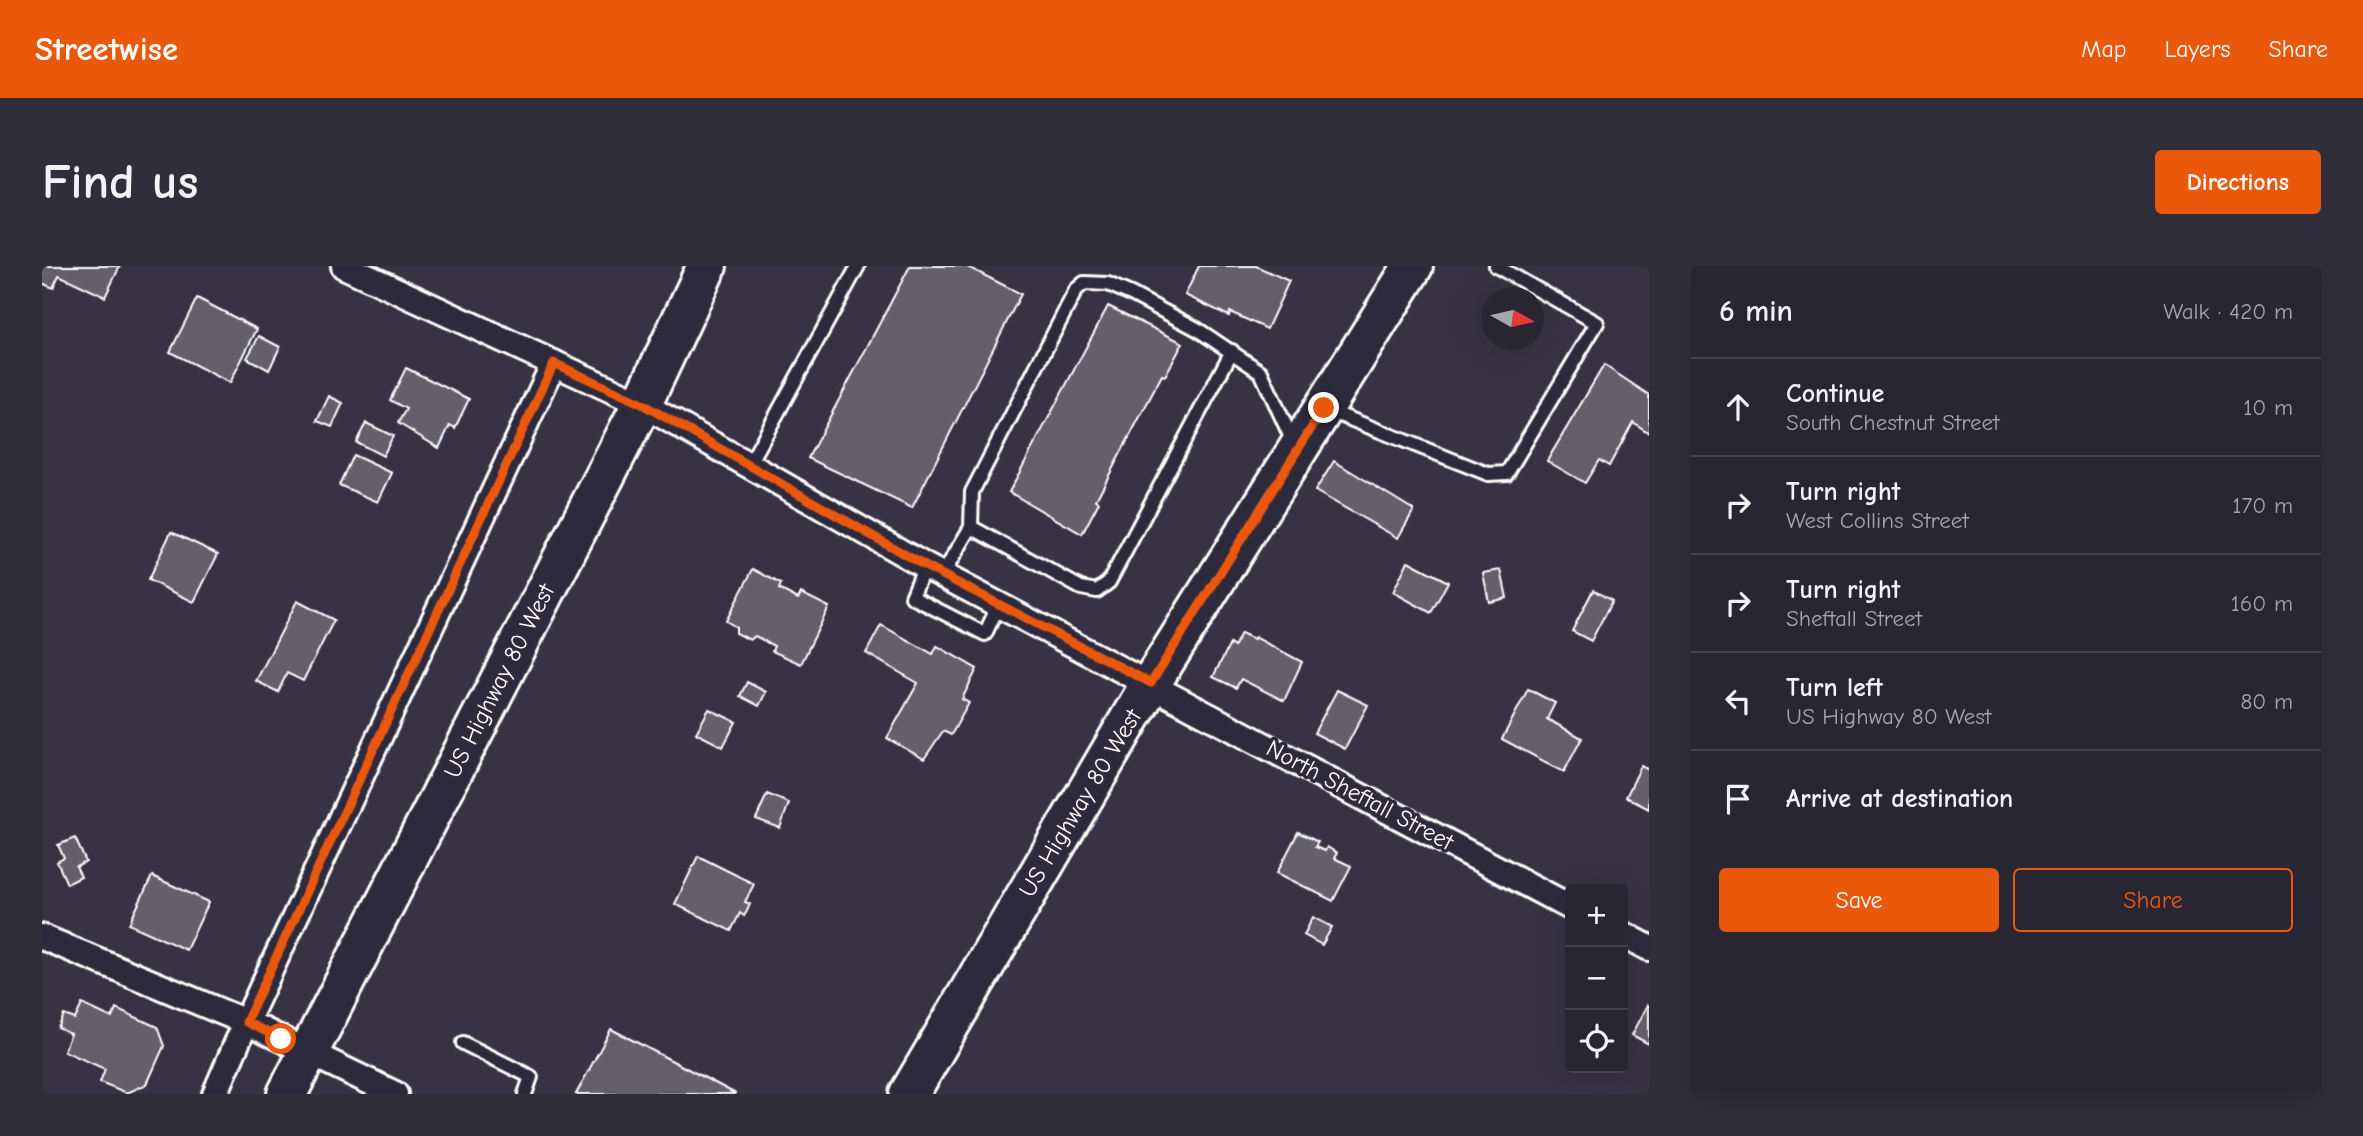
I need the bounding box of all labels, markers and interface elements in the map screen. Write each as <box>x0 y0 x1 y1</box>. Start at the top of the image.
text: Streetwise <box>35 30 178 68</box>
text: Map <box>2081 35 2127 63</box>
text: Layers <box>2165 35 2230 63</box>
text: Share <box>2268 35 2328 63</box>
button: Directions <box>2155 150 2321 214</box>
text: Find us <box>42 154 198 210</box>
north arrow <box>1481 287 1544 350</box>
text: 6 min <box>1719 294 1793 329</box>
text: Walk · 420 m <box>2163 298 2293 325</box>
text: Continue <box>1786 379 1884 409</box>
icon: ahead <box>1719 388 1757 426</box>
route end <box>1308 392 1339 423</box>
text: 10 m <box>2243 394 2293 421</box>
text: South Chestnut Street <box>1786 409 2000 436</box>
text: Turn right <box>1786 477 1900 507</box>
icon: right <box>1719 486 1757 524</box>
text: 170 m <box>2232 492 2293 519</box>
text: West Collins Street <box>1786 507 1969 534</box>
text: Turn right <box>1786 575 1900 605</box>
street label: US Highway 80 West <box>438 578 561 783</box>
icon: right <box>1719 584 1757 622</box>
text: 160 m <box>2231 590 2293 617</box>
text: Sheftall Street <box>1786 605 1922 632</box>
text: Turn left <box>1786 673 1883 703</box>
icon: left <box>1719 682 1757 720</box>
text: 80 m <box>2240 688 2293 715</box>
street label: US Highway 80 West <box>1013 703 1148 902</box>
text: US Highway 80 West <box>1786 703 1991 730</box>
street label: North Sheftall Street <box>1262 734 1459 857</box>
icon: arrive <box>1719 780 1757 818</box>
text: Arrive at destination <box>1786 784 2013 814</box>
button: Save <box>1719 868 1999 932</box>
button: Share <box>2013 868 2293 932</box>
map controls <box>1565 884 1628 1073</box>
button: + <box>1565 884 1628 947</box>
button: − <box>1565 947 1628 1010</box>
button: locate <box>1565 1010 1628 1073</box>
route start <box>265 1023 296 1054</box>

